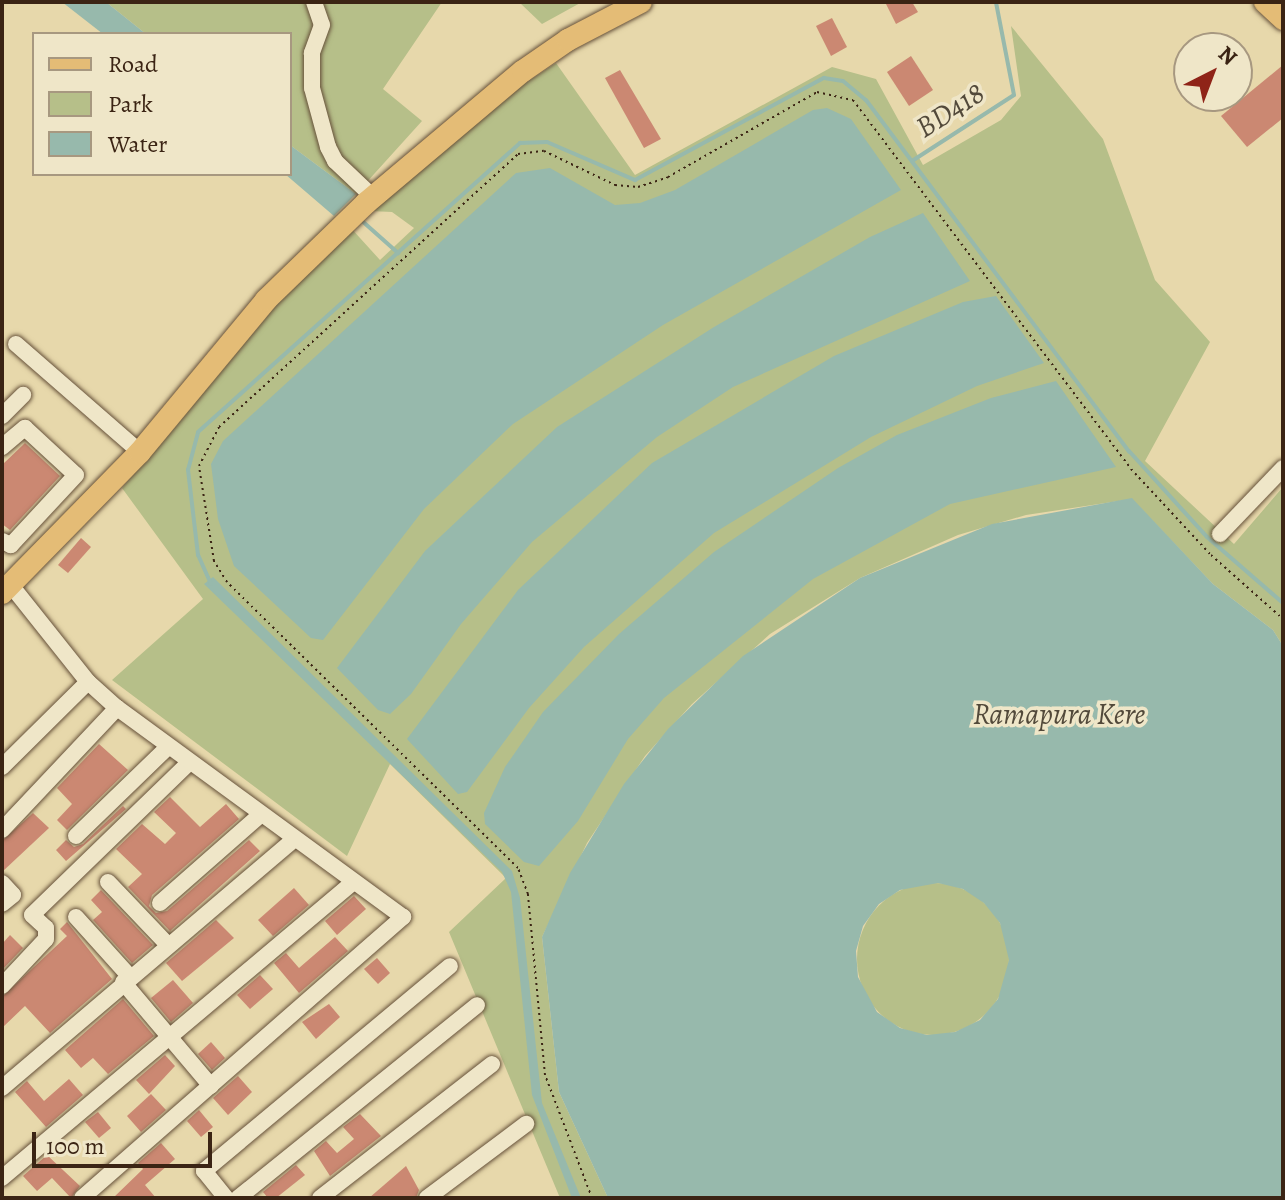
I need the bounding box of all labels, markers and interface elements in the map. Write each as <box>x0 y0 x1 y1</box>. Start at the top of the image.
legend <box>32 32 292 176</box>
north arrow <box>1173 32 1253 112</box>
text: N <box>1212 39 1244 72</box>
text: Road <box>108 48 158 80</box>
water label: BD418 <box>909 75 991 145</box>
text: Park <box>108 88 153 120</box>
text: Water <box>108 128 168 160</box>
water label: Ramapura Kere <box>973 696 1145 732</box>
scale bar <box>36 1116 216 1166</box>
text: 100 m <box>46 1130 105 1162</box>

